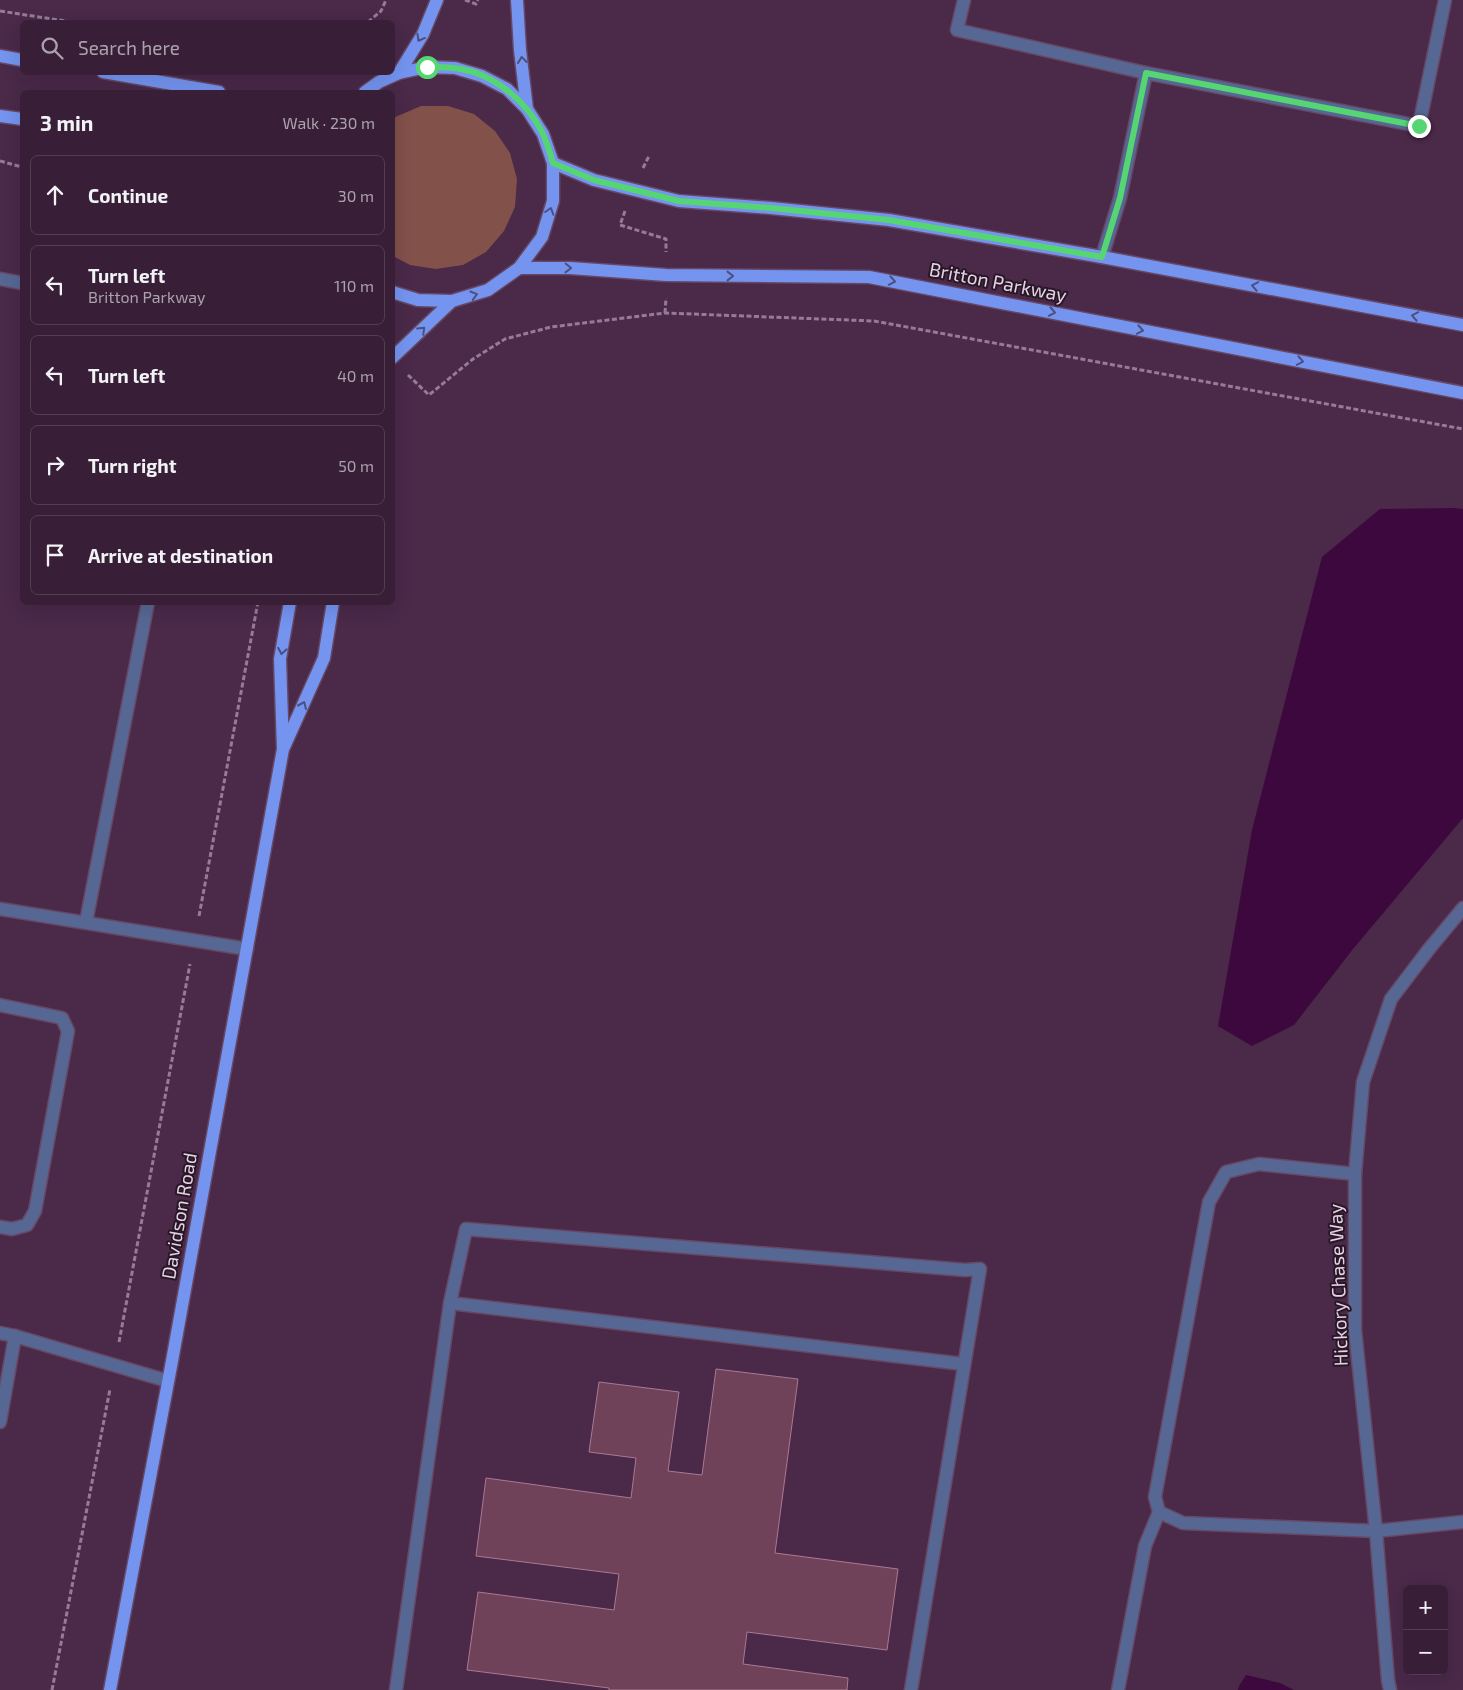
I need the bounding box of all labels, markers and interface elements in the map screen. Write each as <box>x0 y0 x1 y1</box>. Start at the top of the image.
search box <box>20 20 395 75</box>
one-way arrow <box>417 32 427 41</box>
icon: search <box>38 34 66 62</box>
text: Search here <box>78 36 180 59</box>
route start <box>416 56 439 79</box>
one-way arrow <box>517 56 527 65</box>
text: 3 min <box>40 110 93 135</box>
text: Walk · 230 m <box>282 113 375 132</box>
route end <box>1408 115 1431 138</box>
icon: ahead <box>41 181 69 209</box>
text: Continue <box>88 184 168 207</box>
text: 30 m <box>338 186 374 205</box>
one-way arrow <box>545 207 555 215</box>
street label: Britton Parkway <box>927 257 1069 306</box>
one-way arrow <box>564 263 572 274</box>
text: Turn left <box>88 264 165 287</box>
icon: left <box>41 271 69 299</box>
one-way arrow <box>727 271 735 281</box>
one-way arrow <box>888 275 897 286</box>
text: 110 m <box>334 276 374 295</box>
one-way arrow <box>1251 281 1260 292</box>
text: Britton Parkway <box>88 287 206 306</box>
one-way arrow <box>469 290 478 300</box>
one-way arrow <box>1047 306 1056 317</box>
one-way arrow <box>1411 311 1419 321</box>
one-way arrow <box>1136 324 1145 334</box>
one-way arrow <box>417 327 426 336</box>
one-way arrow <box>1295 355 1304 366</box>
icon: left <box>41 361 69 389</box>
text: Turn left <box>88 364 165 387</box>
text: 40 m <box>337 366 374 385</box>
icon: right <box>41 451 69 479</box>
text: Turn right <box>88 454 176 477</box>
text: 50 m <box>338 456 374 475</box>
icon: arrive <box>41 541 69 569</box>
text: Arrive at destination <box>88 544 273 567</box>
one-way arrow <box>277 646 287 655</box>
one-way arrow <box>297 701 308 710</box>
street label: Davidson Road <box>156 1151 201 1281</box>
street label: Hickory Chase Way <box>1323 1203 1352 1367</box>
map controls <box>1403 1585 1448 1675</box>
button: + <box>1403 1585 1448 1630</box>
button: − <box>1403 1630 1448 1675</box>

